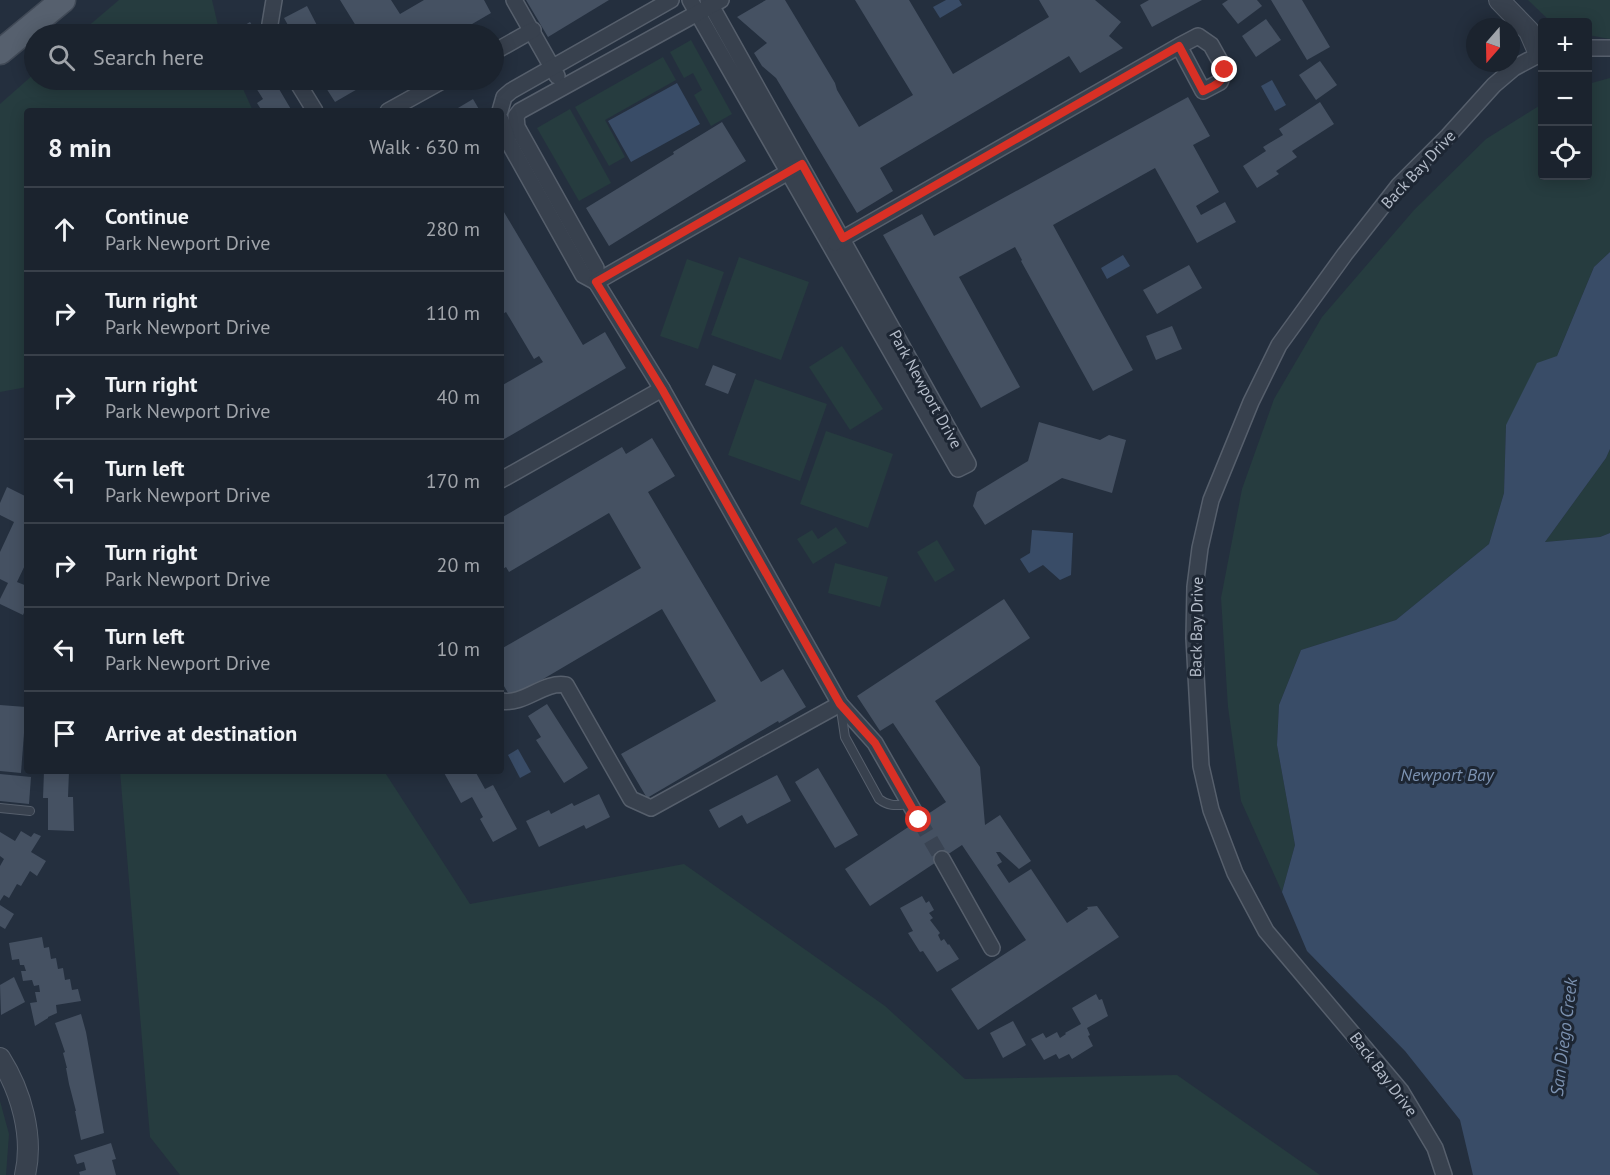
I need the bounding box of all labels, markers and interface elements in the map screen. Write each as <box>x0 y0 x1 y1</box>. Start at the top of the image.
north arrow <box>1466 18 1520 72</box>
map controls <box>1538 18 1592 180</box>
button: + <box>1538 18 1592 72</box>
search box <box>24 24 504 90</box>
icon: search <box>45 41 78 74</box>
text: Search here <box>93 43 204 71</box>
route end <box>1211 56 1237 82</box>
button: − <box>1538 72 1592 126</box>
street label: Back Bay Drive <box>1377 126 1459 212</box>
button: locate <box>1538 126 1592 180</box>
text: 8 min <box>48 131 111 164</box>
text: Walk · 630 m <box>369 134 480 160</box>
text: Continue <box>105 202 189 230</box>
icon: ahead <box>48 213 81 246</box>
text: 280 m <box>426 216 480 242</box>
text: Park Newport Drive <box>105 230 271 256</box>
text: Turn right <box>105 286 197 314</box>
icon: right <box>48 297 81 330</box>
text: 110 m <box>426 300 480 326</box>
text: Park Newport Drive <box>105 314 271 340</box>
street label: Park Newport Drive <box>885 326 967 452</box>
text: Turn right <box>105 370 197 398</box>
icon: right <box>48 381 81 414</box>
text: 40 m <box>437 384 480 410</box>
text: Park Newport Drive <box>105 398 271 424</box>
text: Turn left <box>105 454 185 482</box>
icon: left <box>48 465 81 498</box>
text: 170 m <box>426 468 480 494</box>
text: Park Newport Drive <box>105 482 271 508</box>
text: Turn right <box>105 538 197 566</box>
icon: right <box>48 549 81 582</box>
text: 20 m <box>437 552 480 578</box>
text: Park Newport Drive <box>105 566 271 592</box>
street label: Back Bay Drive <box>1185 577 1207 677</box>
text: Turn left <box>105 622 185 650</box>
icon: left <box>48 633 81 666</box>
text: 10 m <box>437 636 480 662</box>
text: Park Newport Drive <box>105 650 271 676</box>
icon: arrive <box>48 717 81 750</box>
text: Arrive at destination <box>105 719 297 747</box>
water label: Newport Bay <box>1400 763 1495 786</box>
route start <box>905 806 931 832</box>
water label: San Diego Creek <box>1545 976 1582 1097</box>
street label: Back Bay Drive <box>1346 1028 1422 1120</box>

